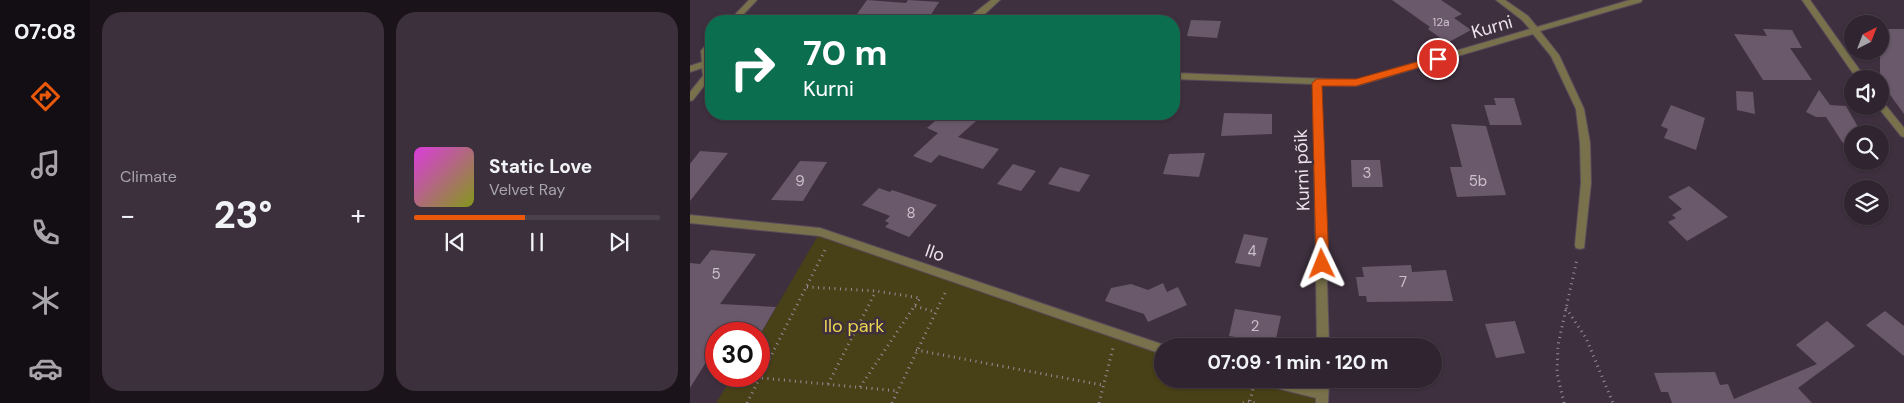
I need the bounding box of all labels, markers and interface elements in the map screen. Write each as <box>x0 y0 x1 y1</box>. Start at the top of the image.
street label: Kurni <box>1469 10 1515 44</box>
house number: 12a <box>1432 14 1450 30</box>
north arrow <box>1844 15 1889 60</box>
map controls <box>1844 15 1889 225</box>
text: 07:08 <box>14 17 76 46</box>
text: 70 m <box>803 30 887 76</box>
icon: right <box>720 35 785 100</box>
pin <box>1417 38 1459 80</box>
icon: arrive <box>1424 45 1452 73</box>
button: sound <box>1844 70 1889 115</box>
text: Kurni <box>803 74 854 103</box>
icon: directions <box>28 79 63 114</box>
button: search <box>1844 125 1889 170</box>
street label: Kurni põik <box>1289 129 1315 211</box>
icon: music <box>28 147 63 182</box>
text: Static Love <box>489 154 592 179</box>
house number: 3 <box>1363 163 1371 183</box>
text: Climate <box>120 166 177 187</box>
house number: 9 <box>795 171 805 191</box>
house number: 5b <box>1469 171 1487 191</box>
text: Velvet Ray <box>489 179 565 200</box>
button: layers <box>1844 180 1889 225</box>
text: 23° <box>214 190 272 240</box>
text: − <box>120 197 135 234</box>
text: + <box>351 197 366 234</box>
house number: 8 <box>906 203 916 223</box>
icon: phone <box>28 215 63 250</box>
icon: previous <box>441 228 469 256</box>
icon: pause <box>523 228 551 256</box>
icon: next <box>605 228 633 256</box>
position arrow <box>1295 237 1347 289</box>
street label: Ilo <box>922 239 948 267</box>
house number: 4 <box>1247 241 1257 261</box>
house number: 5 <box>711 264 721 284</box>
house number: 7 <box>1399 272 1407 292</box>
icon: climate <box>28 283 63 318</box>
park label: Ilo park <box>824 314 884 338</box>
house number: 2 <box>1251 316 1259 336</box>
speed limit sign: 30 <box>705 322 770 387</box>
text: 07:09 · 1 min · 120 m <box>1208 350 1388 375</box>
icon: car <box>28 351 63 386</box>

